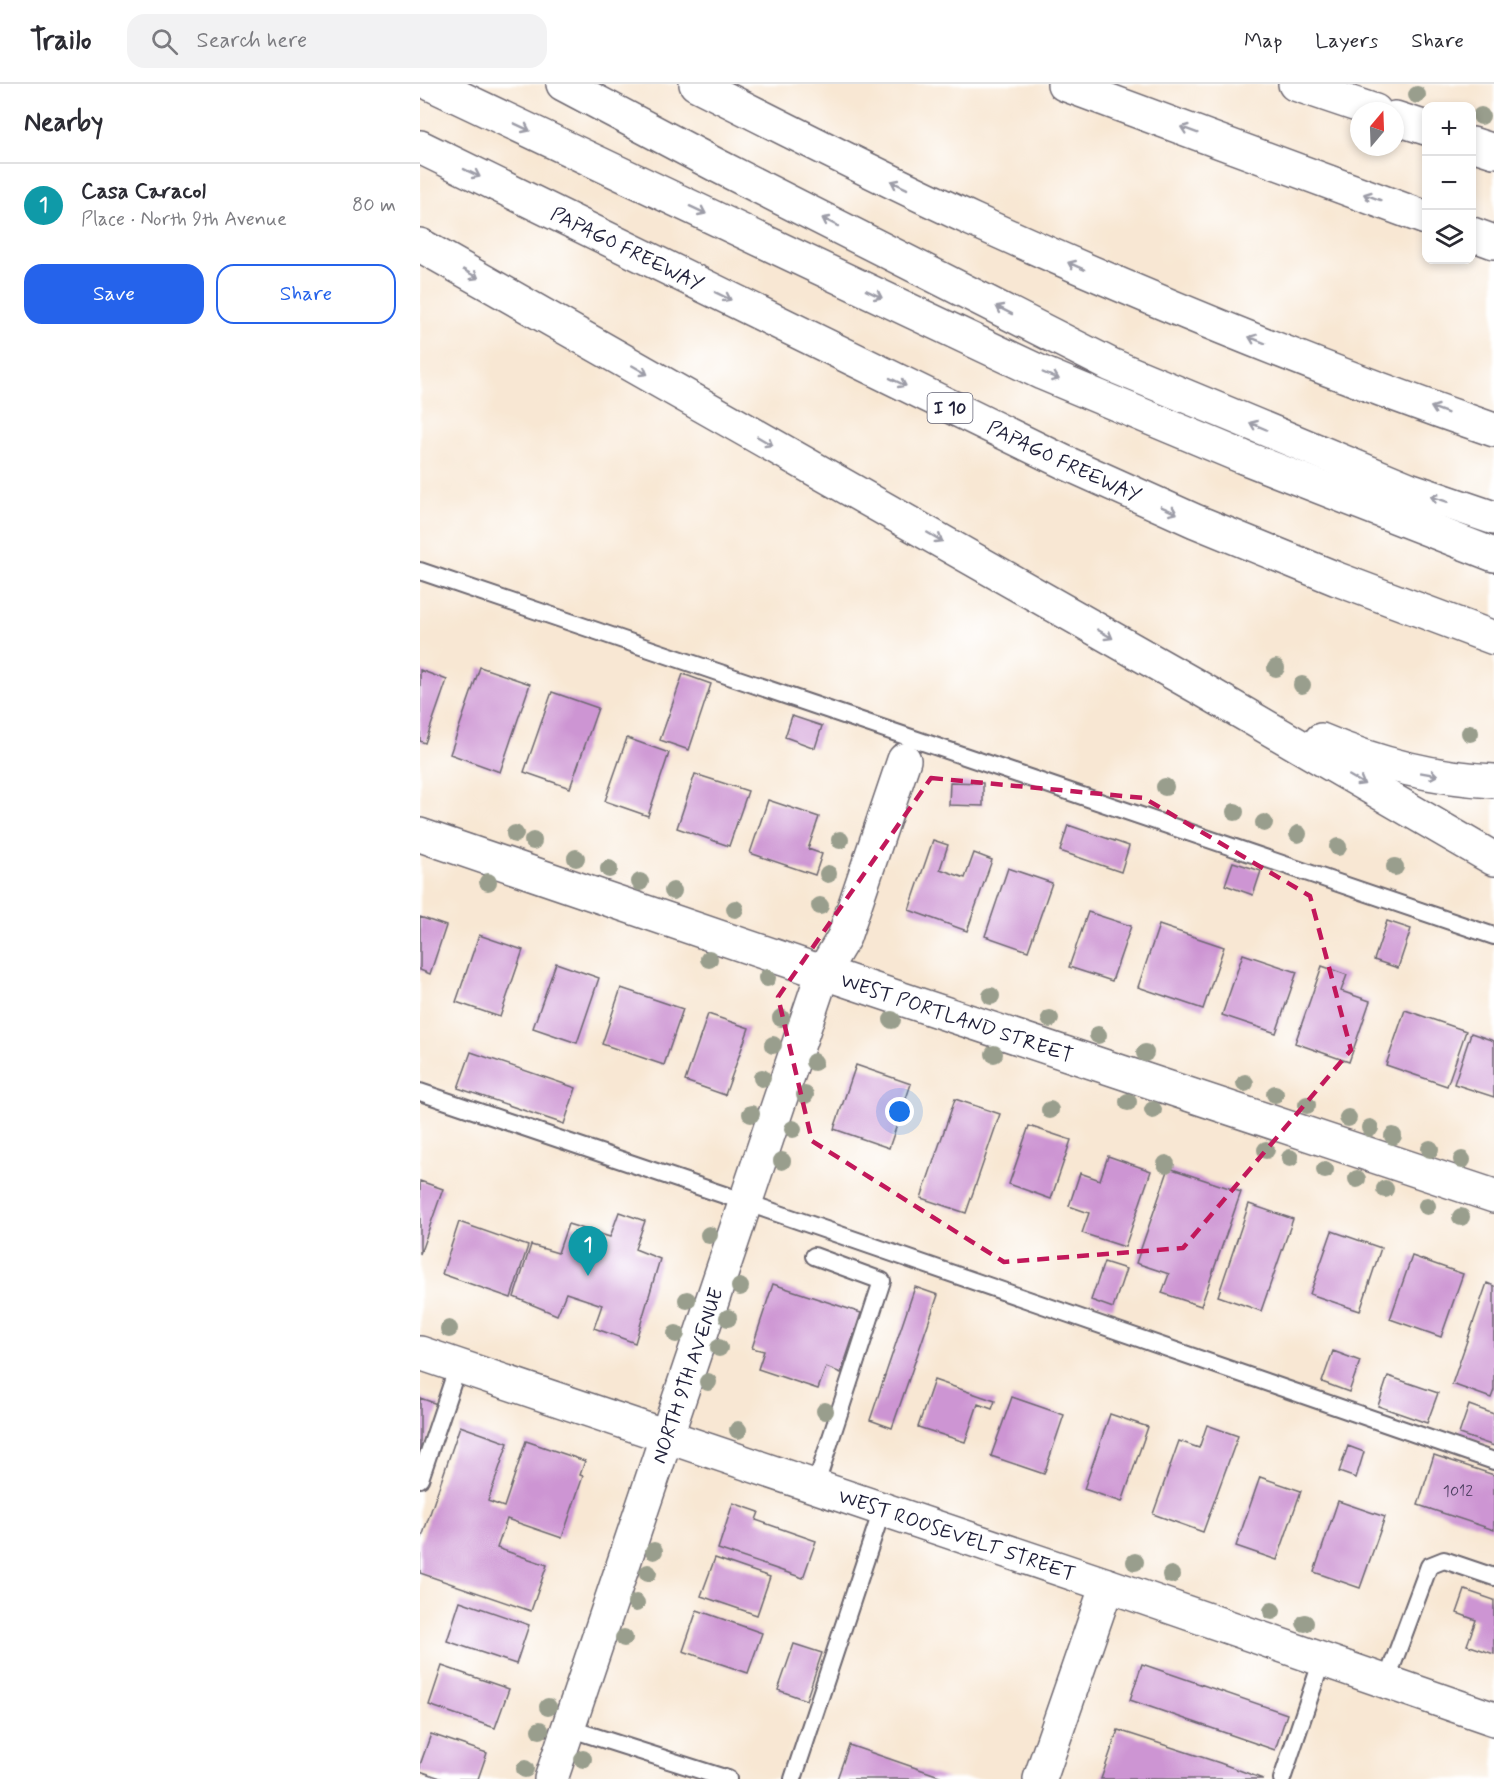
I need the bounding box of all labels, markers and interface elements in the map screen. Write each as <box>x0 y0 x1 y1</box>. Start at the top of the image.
search box <box>127 14 547 68</box>
text: Trailo <box>30 23 91 60</box>
icon: search <box>148 25 181 58</box>
text: Search here <box>196 27 307 55</box>
text: Map <box>1244 27 1282 55</box>
text: Layers <box>1315 27 1378 55</box>
text: Share <box>1411 27 1464 55</box>
north arrow <box>1350 102 1404 156</box>
map controls <box>1422 102 1476 264</box>
button: + <box>1422 102 1476 156</box>
text: Nearby <box>24 106 103 140</box>
one-way arrow <box>512 121 530 133</box>
one-way arrow <box>1180 123 1199 134</box>
button: − <box>1422 156 1476 210</box>
one-way arrow <box>463 168 481 179</box>
text: Casa Caracol <box>81 178 206 206</box>
one-way arrow <box>891 178 909 190</box>
one-way arrow <box>1363 191 1381 202</box>
text: 1 <box>39 192 48 219</box>
text: 80 m <box>352 192 396 219</box>
street label: PAPAGO FREEWAY <box>546 201 708 299</box>
one-way arrow <box>689 205 707 217</box>
text: Place · North 9th Avenue <box>81 206 287 233</box>
button: layers <box>1422 210 1476 264</box>
one-way arrow <box>821 216 839 228</box>
one-way arrow <box>1068 260 1086 271</box>
button: Save <box>24 264 204 324</box>
button: Share <box>216 264 396 324</box>
one-way arrow <box>462 268 479 280</box>
one-way arrow <box>865 288 883 300</box>
one-way arrow <box>713 291 731 303</box>
one-way arrow <box>995 304 1013 316</box>
one-way arrow <box>1248 334 1266 345</box>
one-way arrow <box>631 364 648 376</box>
one-way arrow <box>1042 372 1060 383</box>
one-way arrow <box>888 377 906 388</box>
road number: I 10 <box>928 393 972 423</box>
one-way arrow <box>1430 404 1449 415</box>
street label: PAPAGO FREEWAY <box>982 415 1145 510</box>
one-way arrow <box>1249 420 1268 431</box>
one-way arrow <box>756 436 774 447</box>
one-way arrow <box>1430 493 1448 504</box>
one-way arrow <box>1160 504 1178 516</box>
one-way arrow <box>926 532 943 544</box>
one-way arrow <box>1096 628 1113 640</box>
one-way arrow <box>1419 769 1439 780</box>
one-way arrow <box>1348 775 1365 787</box>
street label: WEST PORTLAND STREET <box>837 967 1076 1070</box>
your location <box>885 1097 914 1126</box>
pin: 1 <box>568 1226 608 1276</box>
street label: NORTH 9TH AVENUE <box>646 1284 731 1467</box>
house number: 1012 <box>1443 1481 1473 1502</box>
street label: WEST ROOSEVELT STREET <box>834 1483 1079 1588</box>

